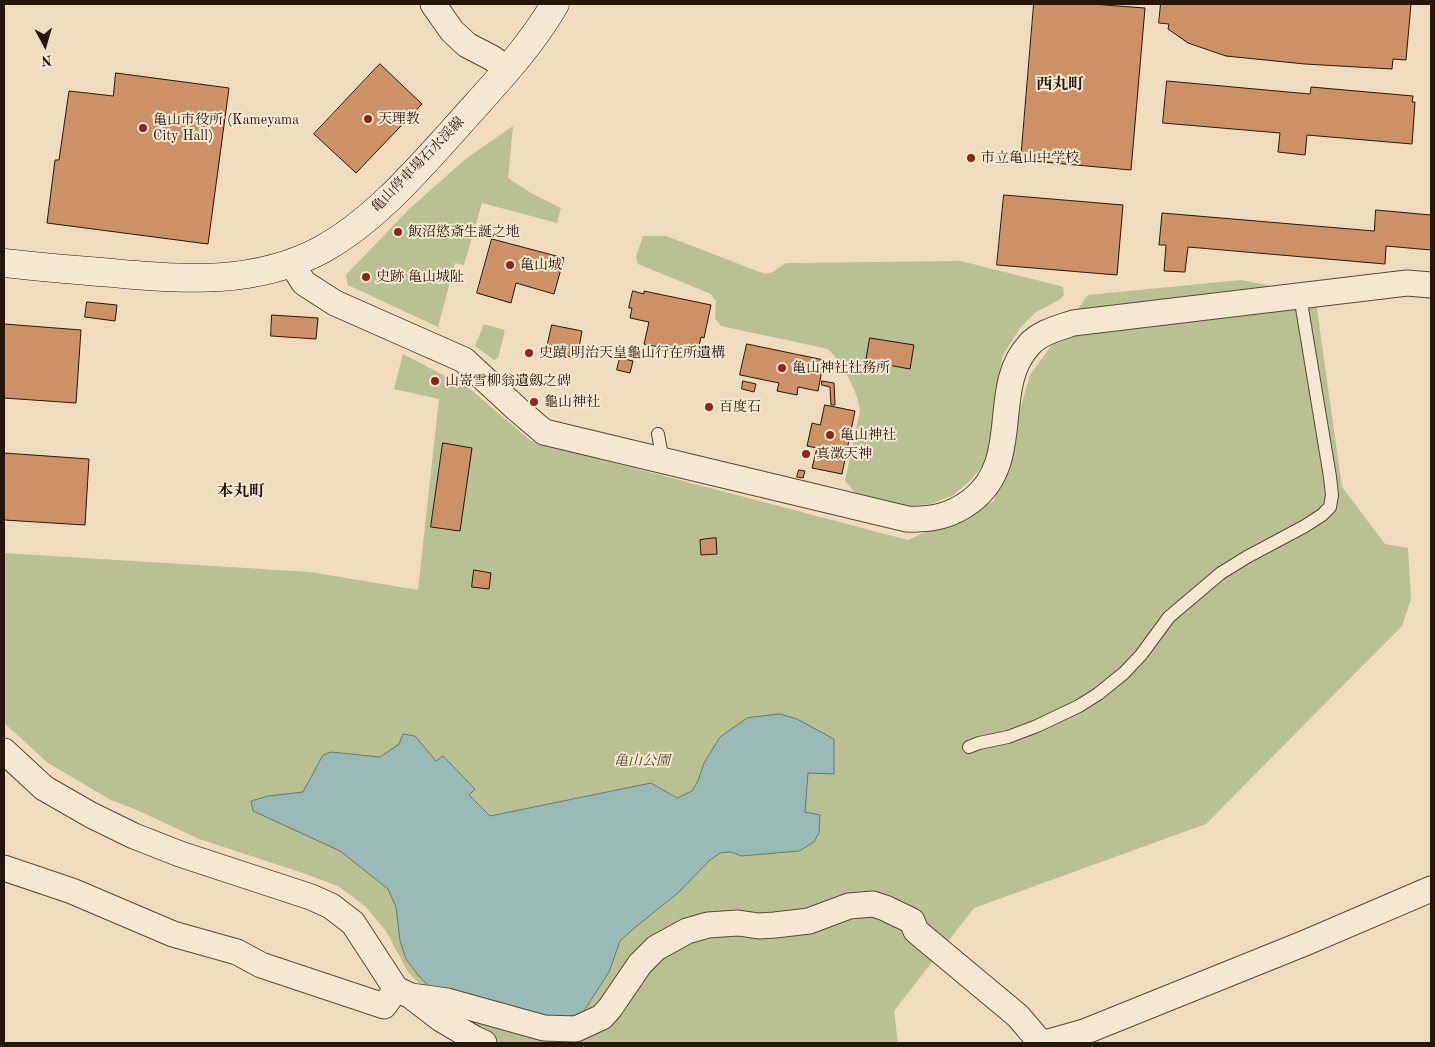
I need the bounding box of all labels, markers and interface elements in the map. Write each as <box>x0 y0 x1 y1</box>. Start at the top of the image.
north arrow <box>20 20 70 70</box>
text: N <box>41 52 53 67</box>
district label: 西丸町 <box>1036 75 1084 95</box>
place label: 天理教 <box>378 111 420 127</box>
place label: 亀山市役所 (Kameyama City Hall) <box>153 112 299 144</box>
marker: 天理教 <box>362 113 374 125</box>
street label: 亀山停車場石水渓線 <box>368 114 468 216</box>
marker: 亀山市役所 (Kameyama City Hall) <box>137 122 149 134</box>
place label: 市立亀山中学校 <box>981 150 1079 166</box>
marker: 市立亀山中学校 <box>965 152 977 164</box>
place label: 飯沼慾斎生誕之地 <box>408 224 520 240</box>
marker: 飯沼慾斎生誕之地 <box>392 226 404 238</box>
place label: 亀山城 <box>520 257 562 273</box>
marker: 亀山城 <box>504 259 516 271</box>
place label: 史跡 亀山城阯 <box>376 269 464 285</box>
marker: 史跡 亀山城阯 <box>360 271 372 283</box>
place label: 史蹟 明治天皇龜山行在所遺構 <box>539 345 725 361</box>
marker: 史蹟 明治天皇龜山行在所遺構 <box>523 347 535 359</box>
place label: 亀山神社社務所 <box>792 360 890 376</box>
marker: 亀山神社社務所 <box>776 362 788 374</box>
place label: 山嵜雪柳翁遺劔之碑 <box>445 373 571 389</box>
marker: 山嵜雪柳翁遺劔之碑 <box>429 375 441 387</box>
place label: 龜山神社 <box>544 394 600 410</box>
marker: 龜山神社 <box>528 396 540 408</box>
place label: 百度石 <box>719 399 761 415</box>
marker: 百度石 <box>703 401 715 413</box>
place label: 亀山神社 <box>840 427 896 443</box>
marker: 亀山神社 <box>824 429 836 441</box>
place label: 真澂天神 <box>816 446 872 462</box>
marker: 真澂天神 <box>800 448 812 460</box>
district label: 本丸町 <box>217 482 265 502</box>
park label: 亀山公園 <box>614 753 670 769</box>

